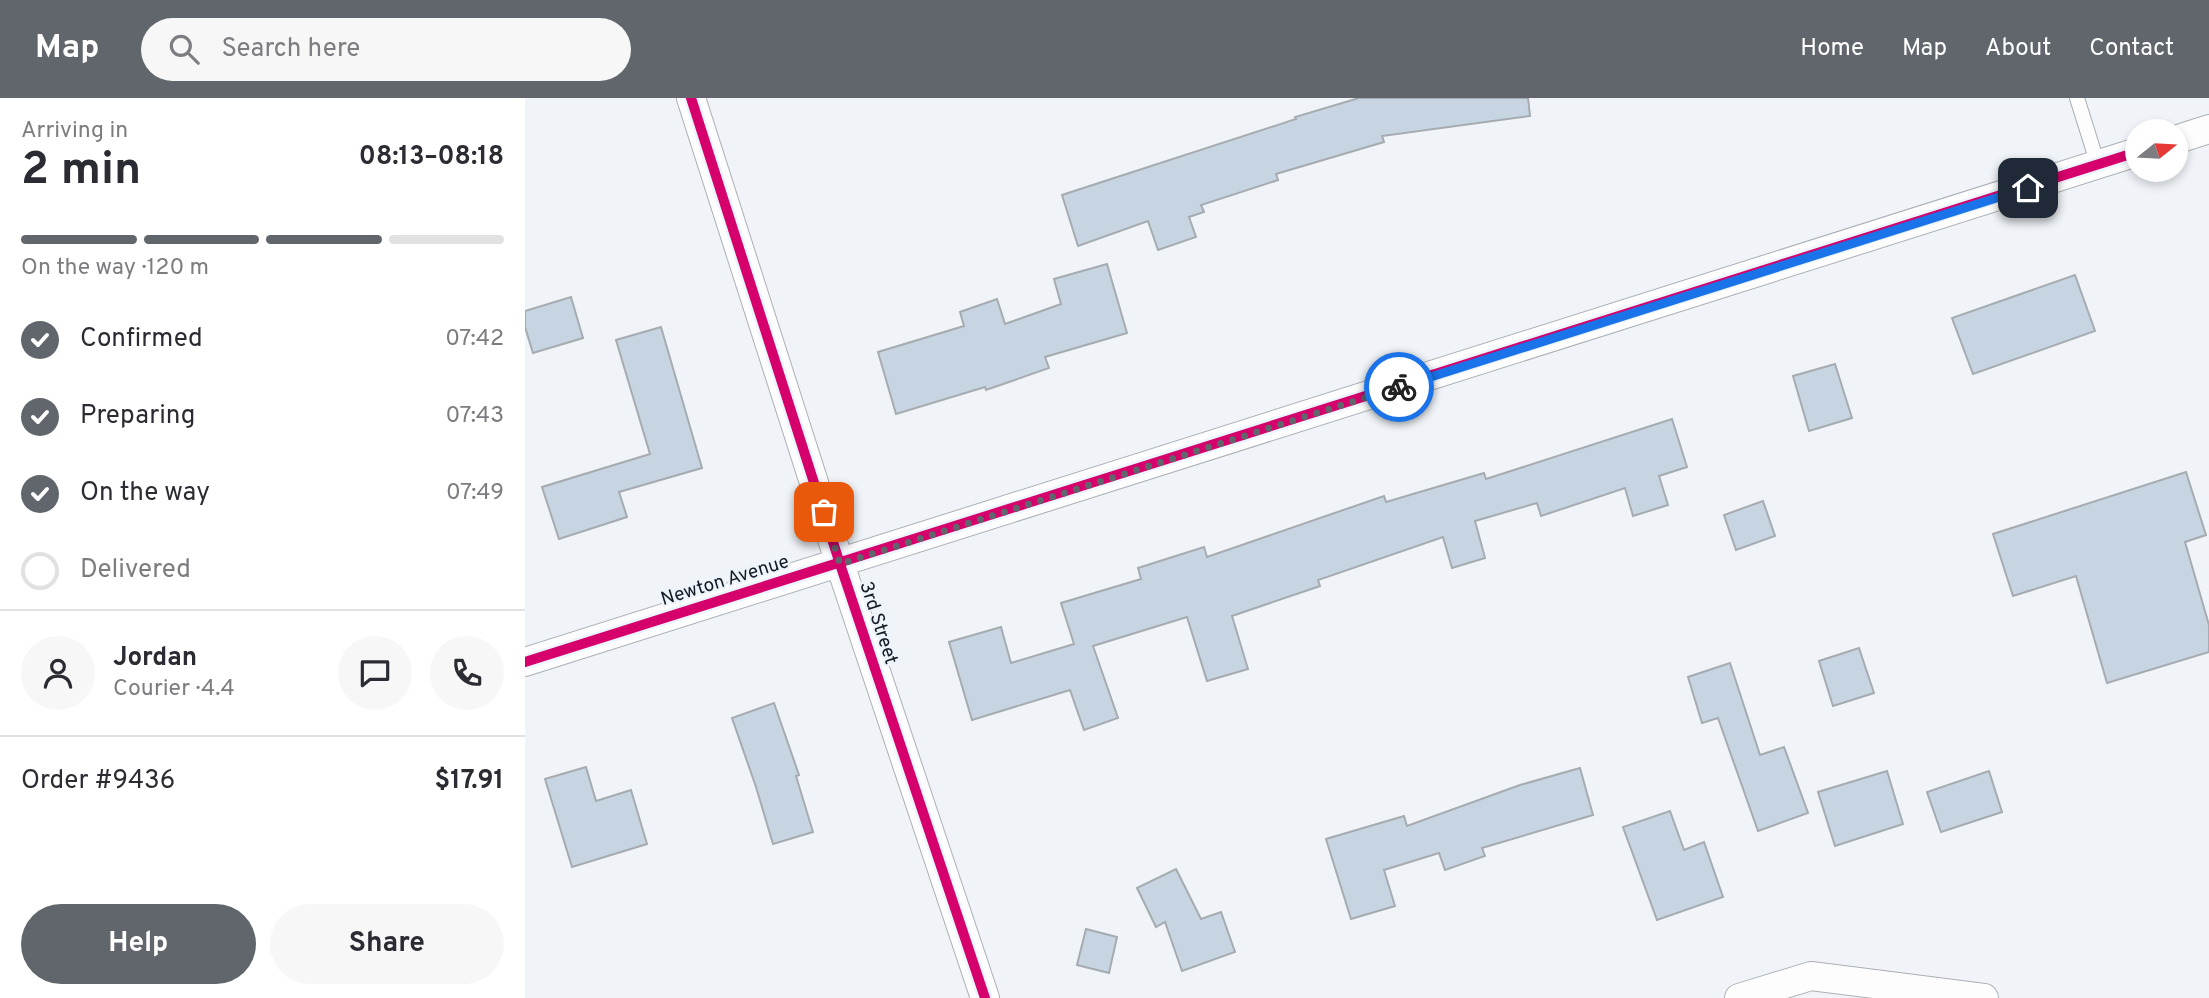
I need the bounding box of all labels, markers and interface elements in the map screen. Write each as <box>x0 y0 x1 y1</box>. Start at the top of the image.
search box <box>141 18 631 81</box>
text: Map <box>35 28 99 70</box>
icon: search <box>165 30 203 68</box>
text: Search here <box>221 33 360 66</box>
text: Home <box>1800 34 1864 64</box>
text: Map <box>1902 34 1947 64</box>
text: About <box>1985 34 2051 64</box>
text: Contact <box>2089 34 2174 64</box>
text: Arriving in <box>21 117 128 146</box>
north arrow <box>2125 119 2187 182</box>
map controls <box>2125 119 2188 182</box>
text: 08:13–08:18 <box>359 141 504 174</box>
text: 2 min <box>21 142 141 201</box>
pin <box>1998 158 2058 218</box>
icon: home <box>2009 169 2047 207</box>
text: On the way · 120 m <box>21 254 209 283</box>
icon: check <box>21 321 59 359</box>
text: Confirmed <box>80 323 203 356</box>
text: 07:42 <box>445 325 504 354</box>
courier <box>1364 352 1434 422</box>
icon: bike <box>1380 368 1418 406</box>
icon: check <box>21 398 59 436</box>
text: Preparing <box>80 400 195 433</box>
text: 07:43 <box>446 402 504 431</box>
icon: check <box>21 475 59 513</box>
text: On the way <box>80 477 210 510</box>
text: 07:49 <box>446 479 504 508</box>
pin <box>794 482 854 542</box>
icon: bag <box>805 493 843 531</box>
street label: Newton Avenue <box>658 550 792 612</box>
text: Delivered <box>80 554 191 587</box>
street label: 3rd Street <box>853 578 903 668</box>
button: person <box>21 636 95 710</box>
button: chat <box>338 636 412 710</box>
button: phone <box>430 636 504 710</box>
text: Jordan <box>113 642 197 675</box>
text: Courier · 4.4 <box>113 675 235 704</box>
text: Order #9436 <box>21 765 175 798</box>
text: $17.91 <box>435 765 504 798</box>
button: Help <box>21 904 256 984</box>
button: Share <box>270 904 504 984</box>

